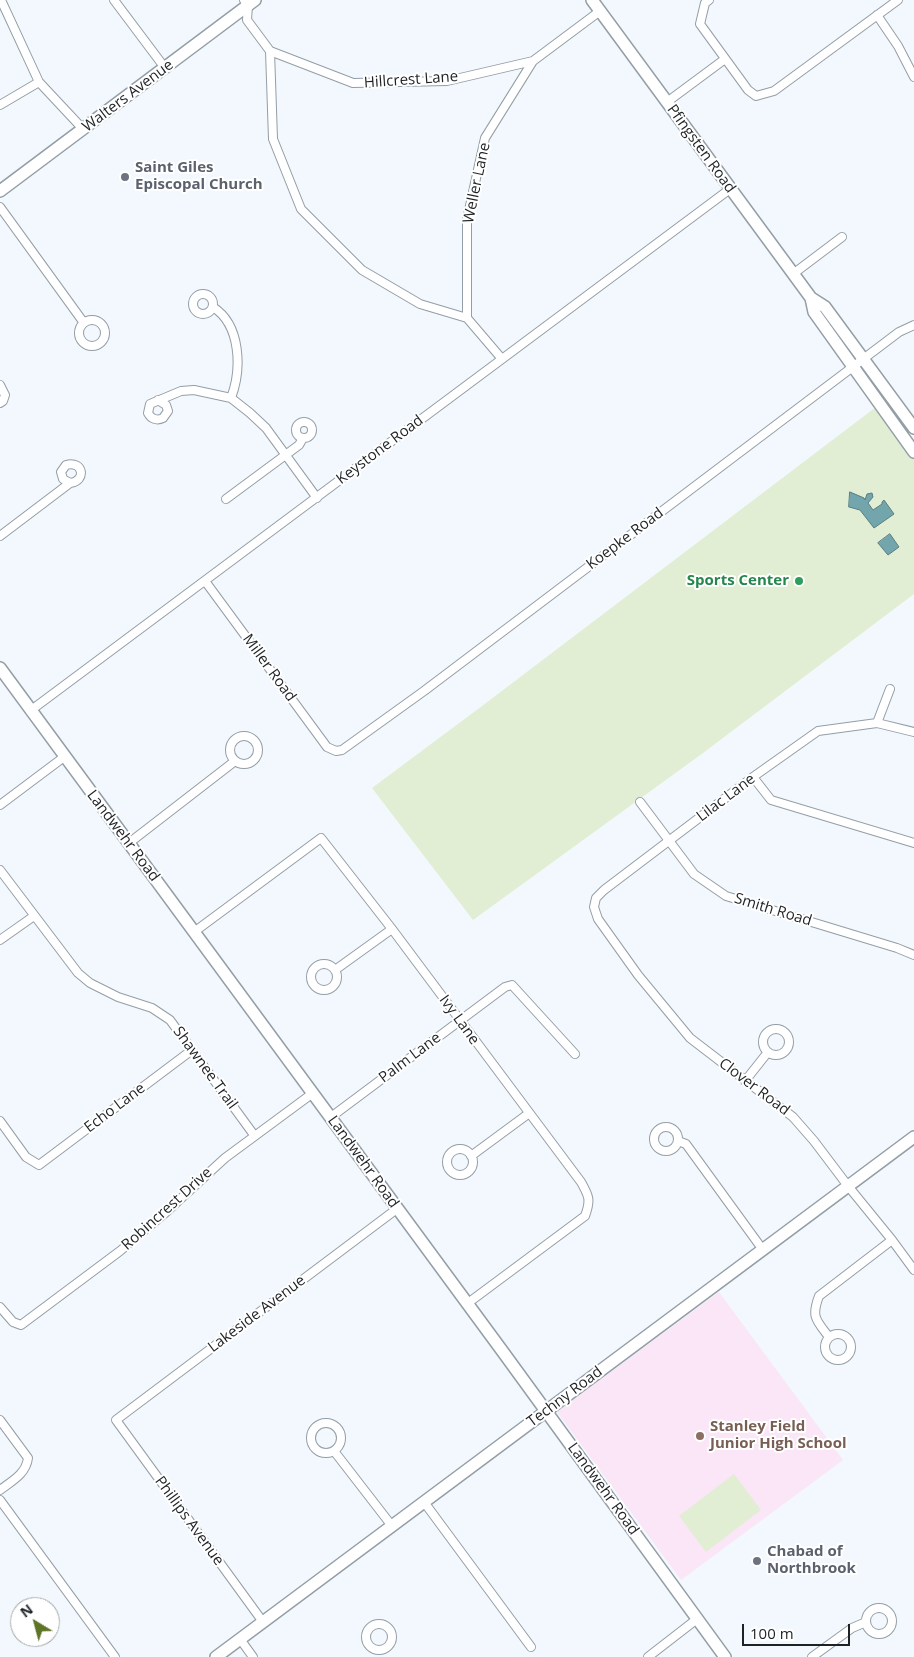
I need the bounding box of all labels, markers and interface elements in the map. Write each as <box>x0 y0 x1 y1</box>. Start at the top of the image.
street label: Walters Avenue <box>79 56 177 136</box>
street label: Hillcrest Lane <box>363 68 459 92</box>
street label: Pfingsten Road <box>663 101 739 197</box>
street label: Weller Lane <box>460 141 494 225</box>
place label: Saint Giles Episcopal Church <box>135 159 263 194</box>
marker: Saint Giles Episcopal Church <box>119 171 131 183</box>
street label: Keystone Road <box>333 412 427 488</box>
street label: Koepke Road <box>583 504 667 574</box>
place label: Sports Center <box>687 572 789 590</box>
marker: Sports Center <box>793 575 805 587</box>
street label: Miller Road <box>238 631 300 705</box>
street label: Lilac Lane <box>693 770 759 826</box>
street label: Landwehr Road <box>83 787 163 885</box>
street label: Smith Road <box>732 890 814 930</box>
street label: Ivy Lane <box>435 992 483 1048</box>
street label: Shawnee Trail <box>169 1023 241 1113</box>
street label: Palm Lane <box>376 1029 444 1087</box>
street label: Clover Road <box>715 1055 793 1119</box>
street label: Echo Lane <box>81 1079 149 1137</box>
street label: Landwehr Road <box>324 1112 402 1212</box>
street label: Robincrest Drive <box>118 1164 216 1254</box>
street label: Lakeside Avenue <box>205 1272 309 1356</box>
street label: Techny Road <box>524 1363 606 1431</box>
place label: Stanley Field Junior High School <box>710 1418 847 1453</box>
marker: Stanley Field Junior High School <box>694 1430 706 1442</box>
street label: Landwehr Road <box>564 1439 642 1539</box>
street label: Phillips Avenue <box>151 1473 227 1569</box>
place label: Chabad of Northbrook <box>767 1543 856 1578</box>
marker: Chabad of Northbrook <box>751 1555 763 1567</box>
north arrow <box>10 1597 60 1647</box>
text: N <box>16 1599 37 1621</box>
scale bar <box>744 1614 852 1646</box>
text: 100 m <box>750 1623 794 1643</box>

